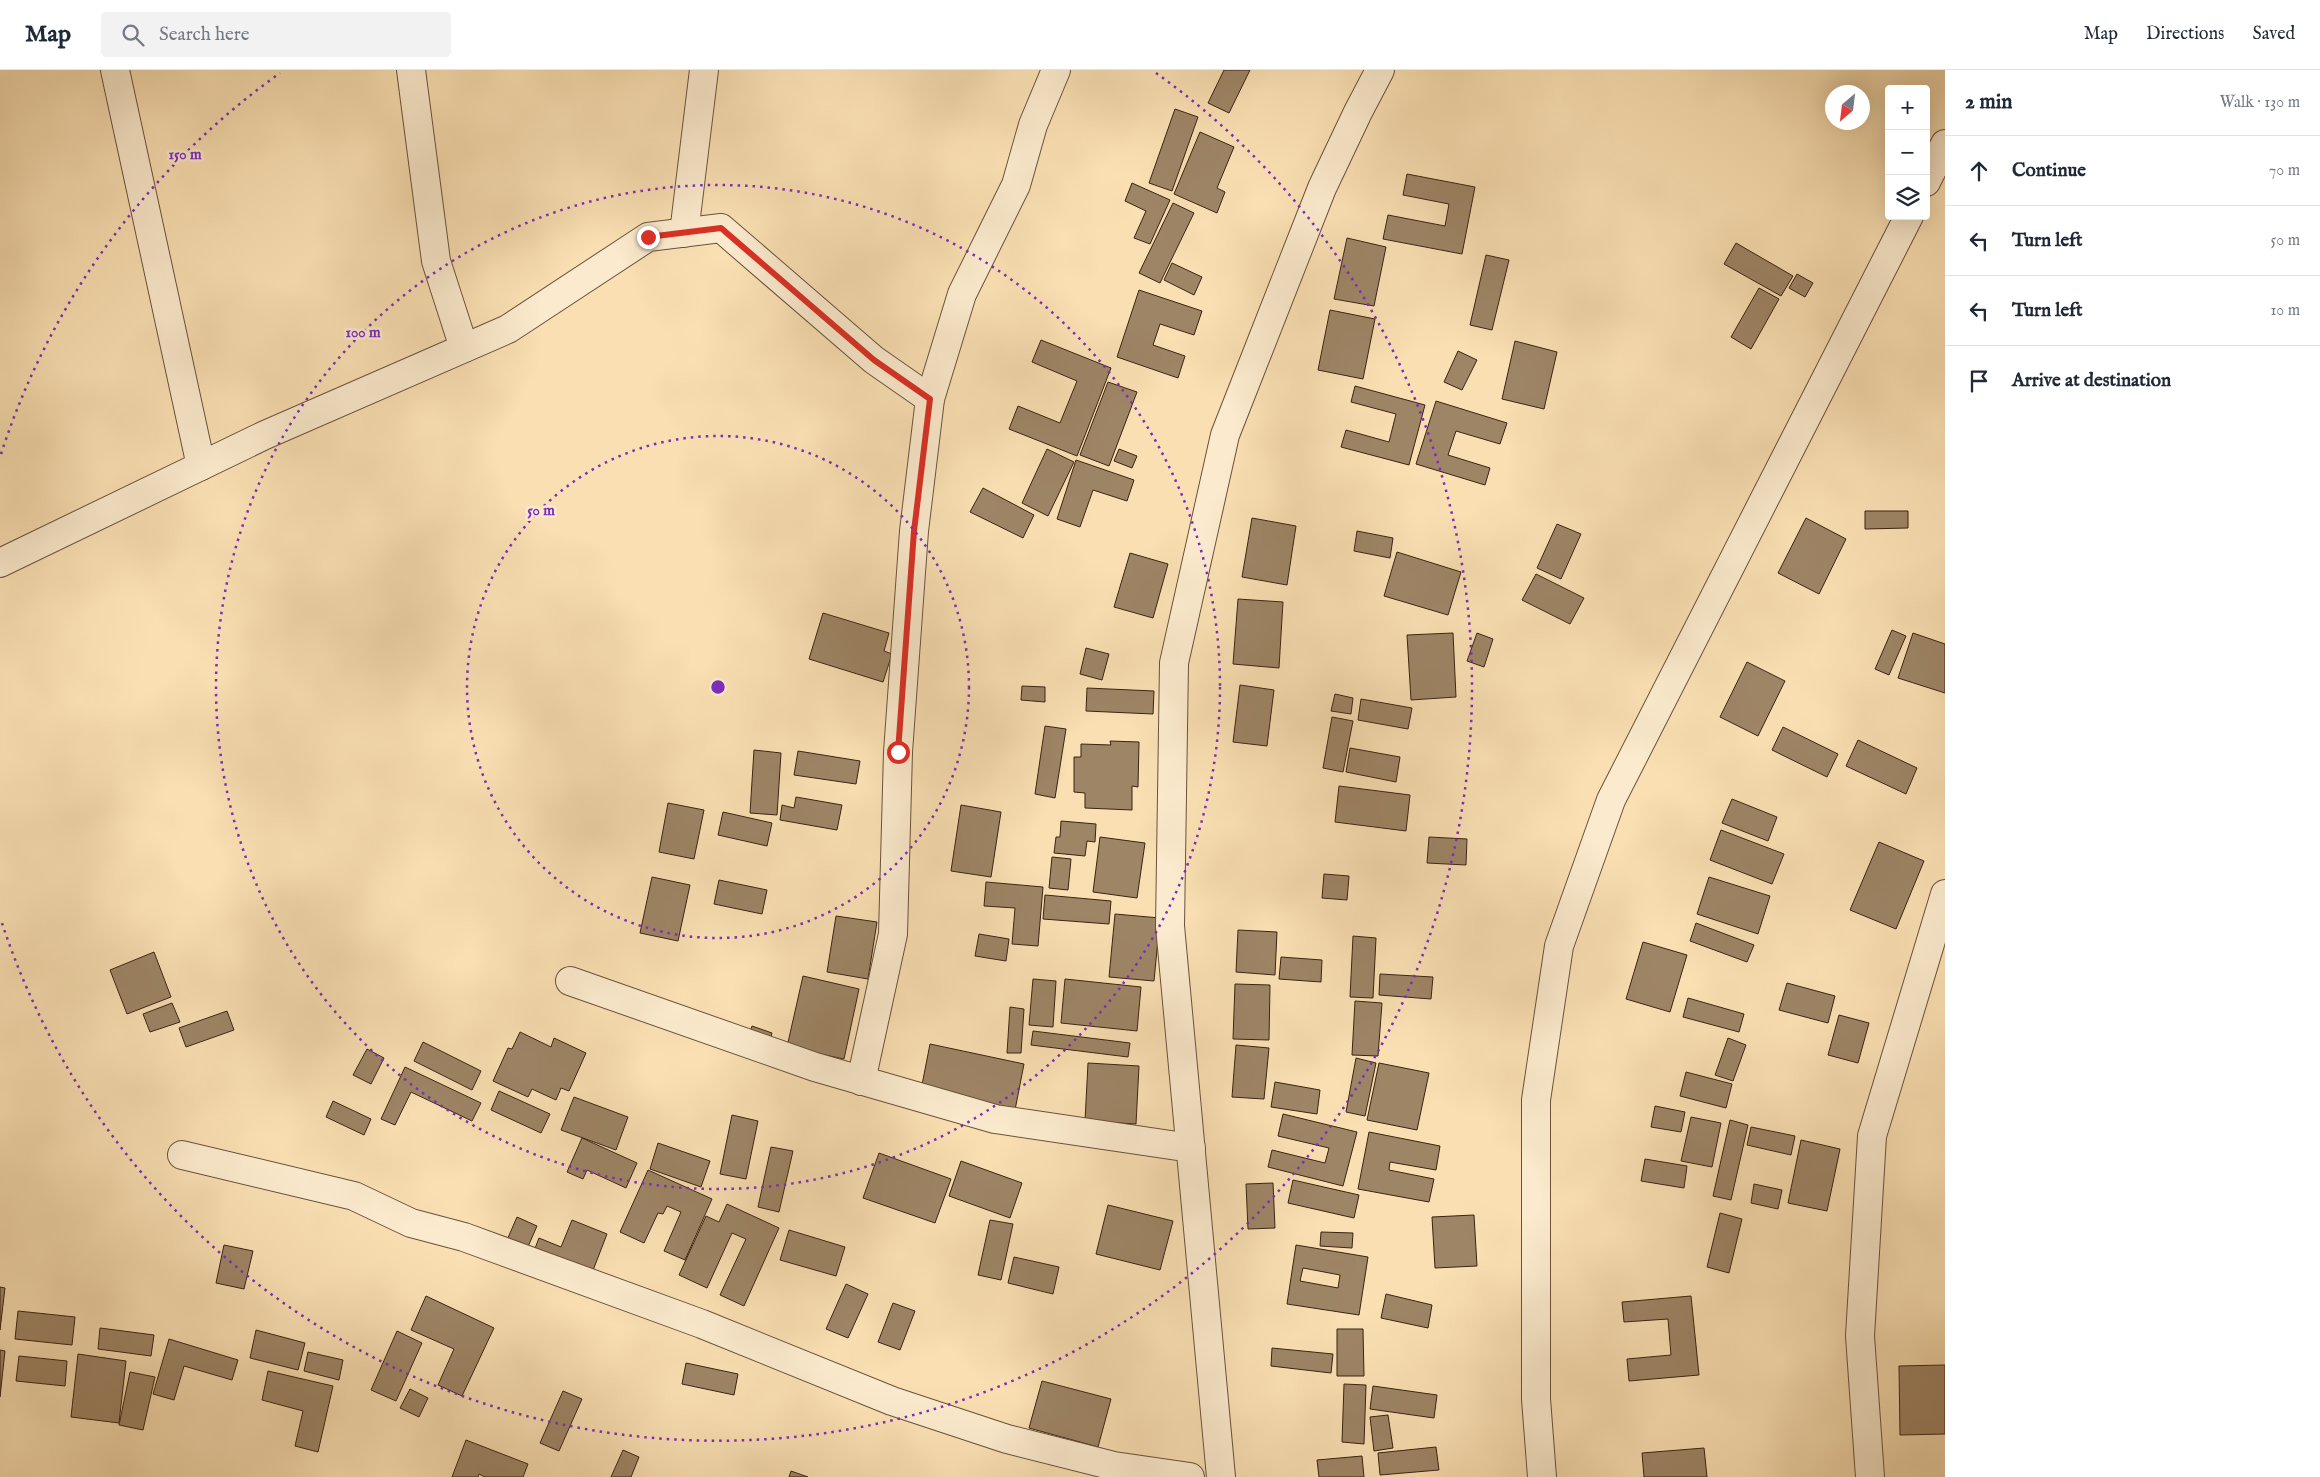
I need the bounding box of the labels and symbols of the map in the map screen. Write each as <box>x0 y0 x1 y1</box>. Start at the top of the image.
north arrow <box>1825 85 1870 130</box>
text: 150 m <box>168 145 202 164</box>
route end <box>637 226 660 249</box>
text: 100 m <box>345 323 381 342</box>
text: 50 m <box>527 501 555 520</box>
centre of rings <box>709 678 727 696</box>
route start <box>887 741 910 764</box>

